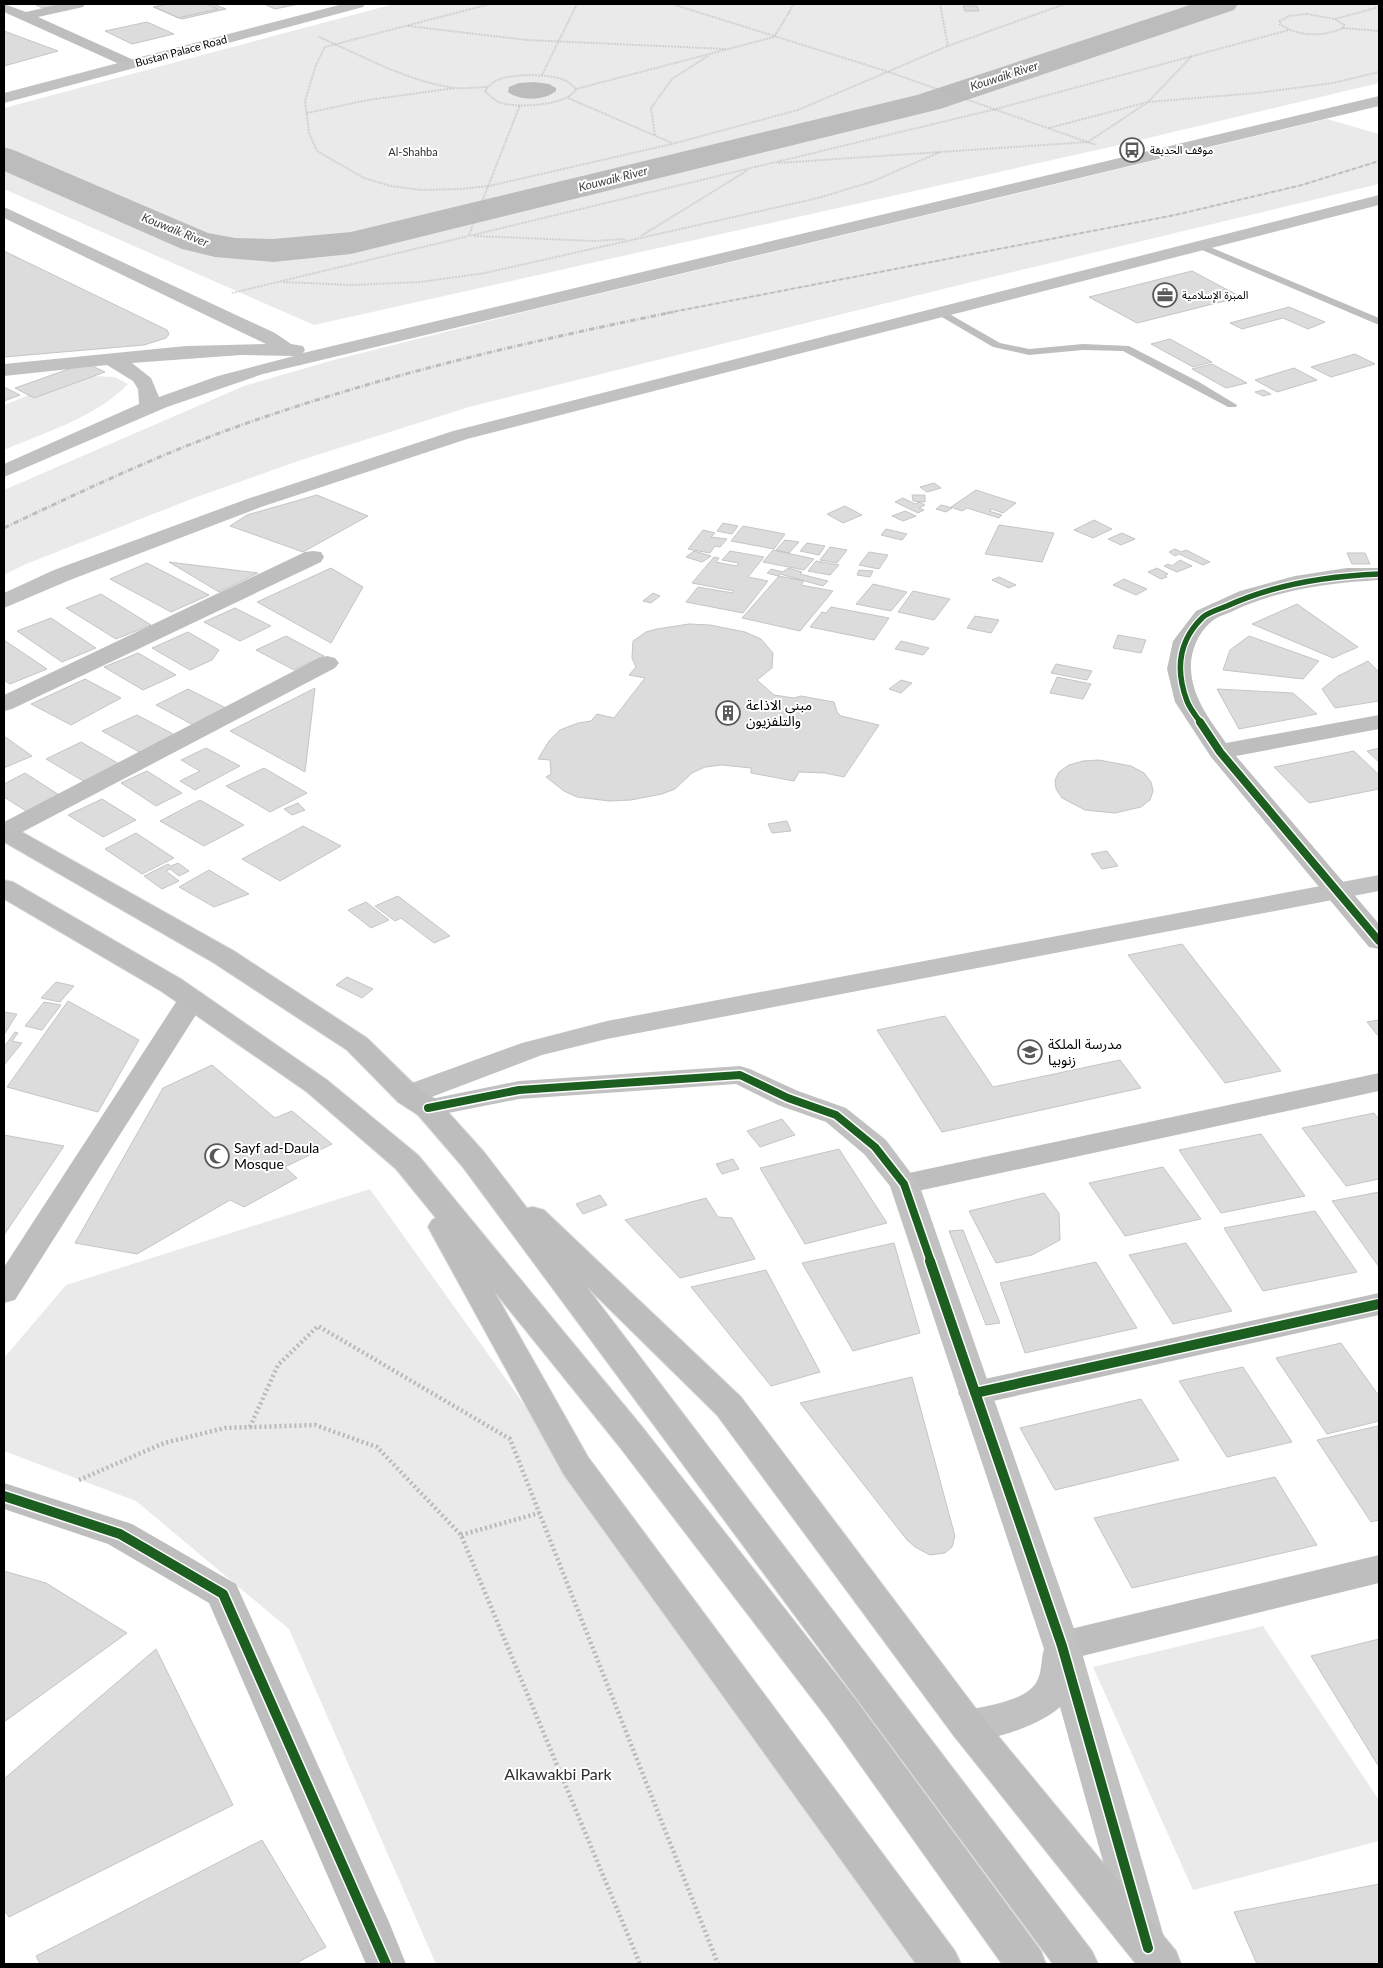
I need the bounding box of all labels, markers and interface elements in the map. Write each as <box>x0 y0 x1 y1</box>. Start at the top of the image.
street label: Bustan Palace Road <box>134 32 228 69</box>
water label: Kouwaik River <box>968 57 1041 94</box>
bus stop icon: موقف الحديقة <box>1119 137 1145 163</box>
place label: موقف الحديقة <box>1150 143 1213 157</box>
park label: Al-Shahba <box>388 145 438 158</box>
water label: Kouwaik River <box>577 162 650 194</box>
water label: Kouwaik River <box>140 209 212 250</box>
office icon: المبرة الإسلامية <box>1152 282 1178 308</box>
place label: المبرة الإسلامية <box>1182 288 1248 303</box>
place label: مبنى الاذاعة والتلفزيون <box>746 696 812 730</box>
building icon: مبنى الاذاعة والتلفزيون <box>715 700 741 726</box>
place label: مدرسة الملكة زنوبيا <box>1048 1035 1122 1069</box>
school or university icon: مدرسة الملكة زنوبيا <box>1017 1039 1043 1065</box>
place label: Sayf ad-Daula Mosque <box>234 1139 319 1172</box>
mosque icon: Sayf ad-Daula Mosque <box>204 1143 230 1169</box>
park label: Alkawakbi Park <box>504 1764 613 1783</box>

